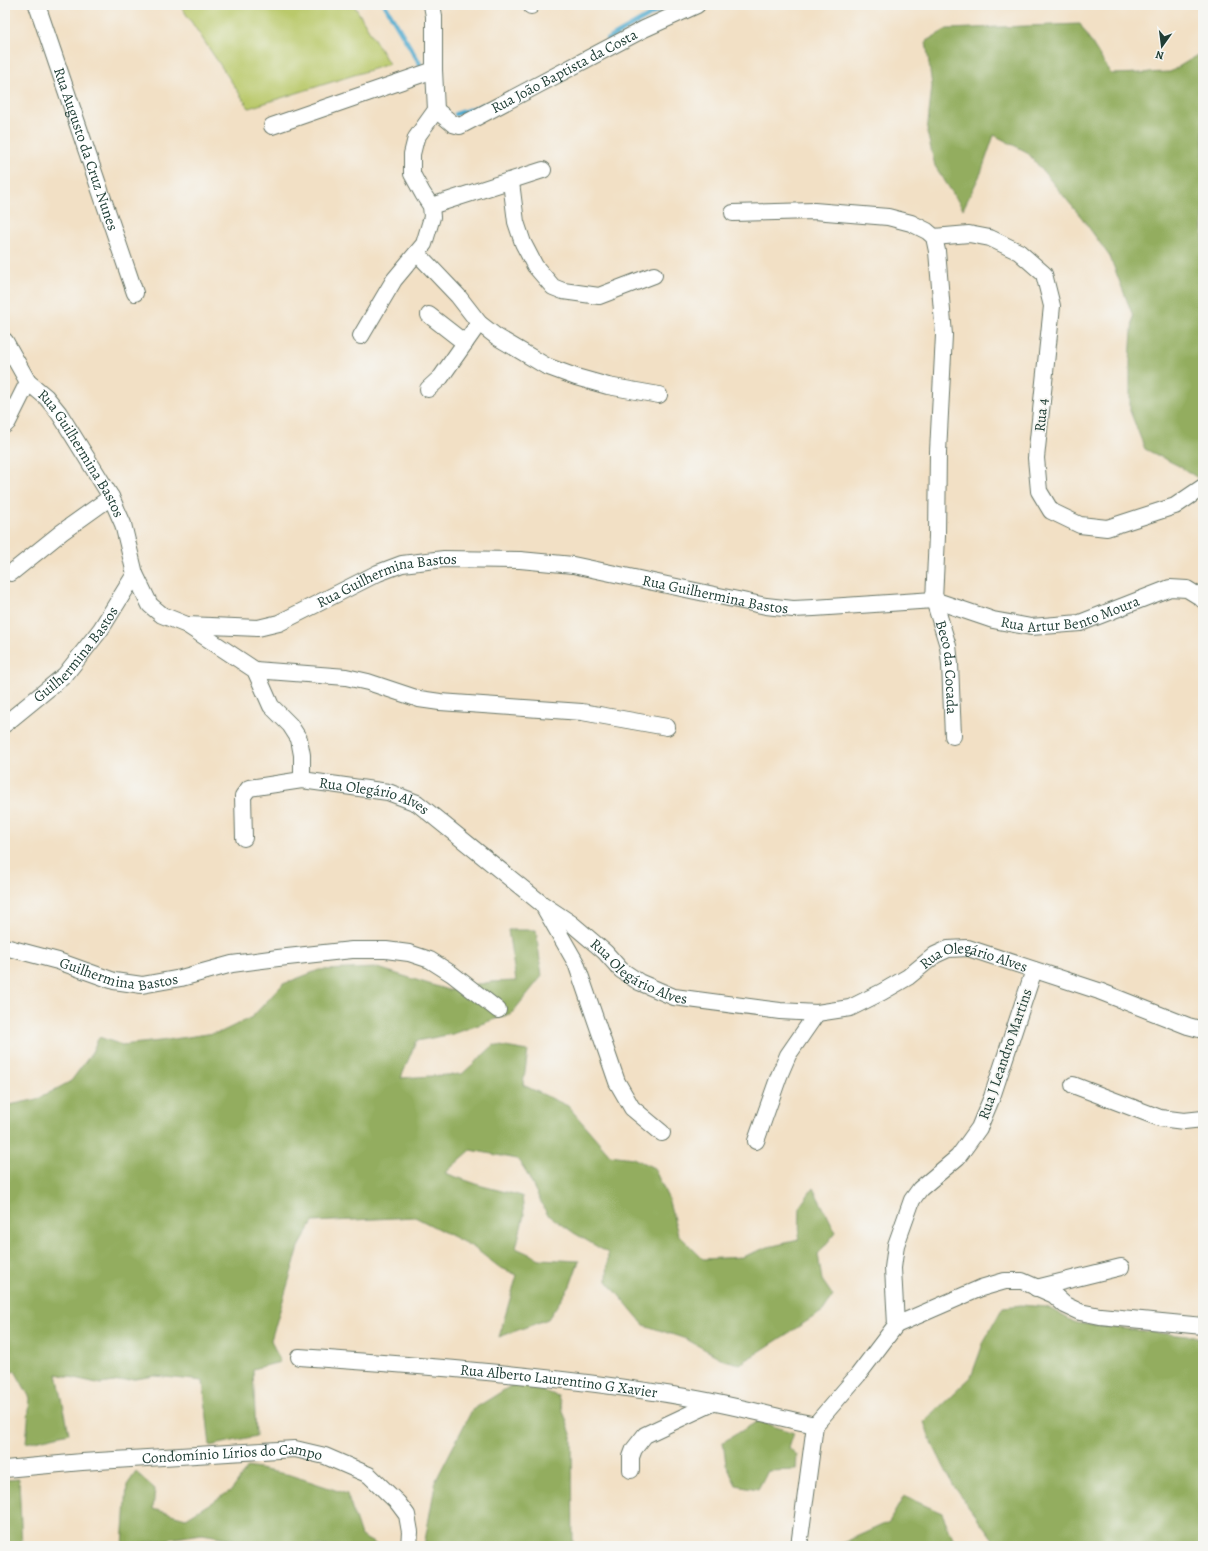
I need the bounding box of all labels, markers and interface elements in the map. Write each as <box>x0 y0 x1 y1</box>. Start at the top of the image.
street label: Rua João Baptista da Costa <box>487 24 641 118</box>
north arrow <box>1142 26 1182 66</box>
text: N <box>1154 47 1165 63</box>
street label: Rua Augusto da Cruz Nunes <box>49 65 123 233</box>
street label: Rua Guilhermina Bastos <box>34 384 129 521</box>
street label: Rua 4 <box>1029 397 1053 433</box>
street label: Rua Guilhermina Bastos <box>313 549 457 612</box>
street label: Rua Guilhermina Bastos <box>641 570 789 618</box>
street label: Rua Artur Bento Moura <box>999 591 1142 637</box>
street label: Guilhermina Bastos <box>29 603 123 707</box>
street label: Beco da Cocada <box>931 618 962 715</box>
street label: Rua Olegário Alves <box>318 773 434 819</box>
street label: Rua Olegário Alves <box>586 934 689 1009</box>
text: Rua Olegário Alves <box>915 938 1030 977</box>
street label: Guilhermina Bastos <box>57 952 179 996</box>
street label: Rua Olegário Alves <box>917 961 1031 979</box>
street label: Rua J Leandro Martins <box>973 986 1037 1122</box>
street label: Rua Alberto Laurentino G Xavier <box>459 1360 659 1403</box>
street label: Condomínio Lírios do Campo <box>141 1439 324 1468</box>

